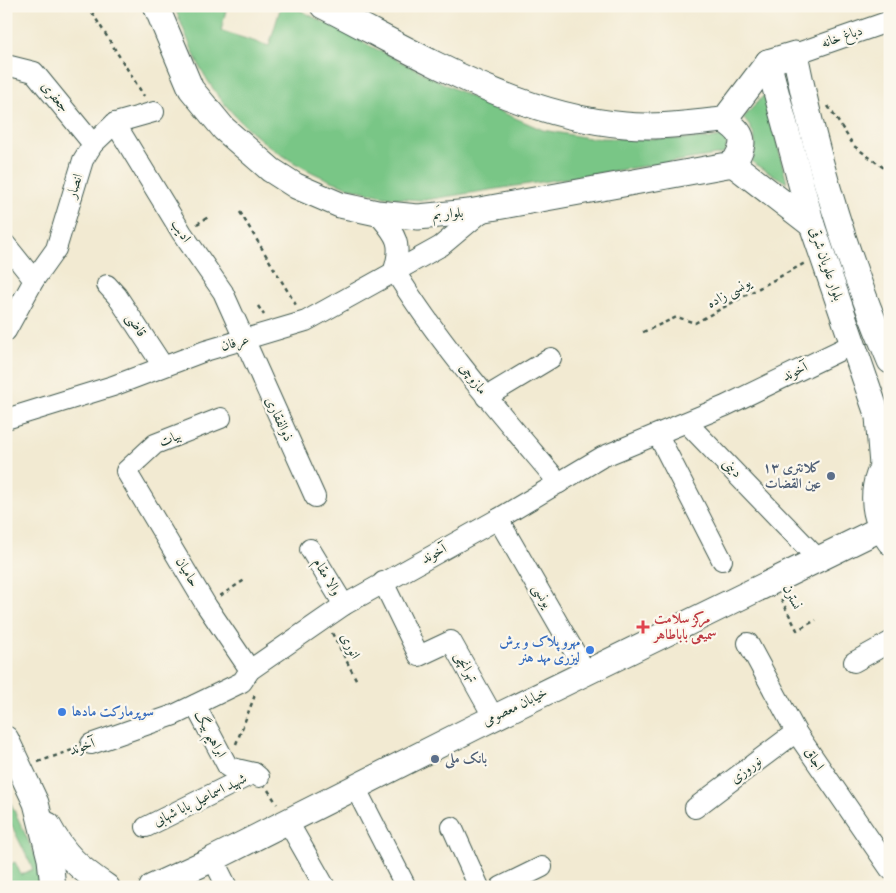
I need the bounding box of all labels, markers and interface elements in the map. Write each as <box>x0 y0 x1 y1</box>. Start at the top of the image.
street label: دباغ خانه <box>819 22 866 54</box>
street label: جعفری <box>37 78 73 116</box>
street label: انصار <box>62 172 87 202</box>
street label: بلوار بَم <box>432 202 465 227</box>
street label: ادیب <box>167 216 195 246</box>
street label: بلوار علویان شرقی <box>805 225 847 304</box>
street label: یونسی زاده <box>704 273 756 313</box>
street label: قاضی <box>122 310 150 340</box>
street label: عرفان <box>219 331 251 355</box>
street label: آخوند <box>779 357 812 386</box>
street label: مازوچی <box>455 360 491 398</box>
street label: ذوالفقاری <box>261 394 297 444</box>
street label: بیات <box>156 426 184 452</box>
street label: دینی <box>718 454 746 482</box>
place label: کلانتری ۱۳ عین القضات <box>763 459 822 493</box>
marker: کلانتری ۱۳ عین القضات <box>825 470 837 482</box>
street label: آخوند <box>418 539 452 568</box>
street label: حامیان <box>171 554 203 590</box>
street label: والا مقام <box>306 555 345 601</box>
street label: یونسی <box>528 581 557 612</box>
street label: نسترن <box>778 582 806 612</box>
place label: مرکز سلامت سمیعی باباطاهر <box>652 610 717 645</box>
marker: مرکز سلامت سمیعی باباطاهر <box>636 620 650 634</box>
street label: انوری <box>336 630 364 662</box>
place label: مهرو پلاک و برش لیزری مهد هنر <box>499 633 581 667</box>
marker: مهرو پلاک و برش لیزری مهد هنر <box>584 644 596 656</box>
street label: تهرانچی <box>450 648 482 686</box>
street label: خیابان معصومی <box>479 683 551 731</box>
place label: سوپرمارکت مادها <box>72 703 154 721</box>
marker: سوپرمارکت مادها <box>56 706 68 718</box>
street label: ابراهیم بیگ <box>186 707 231 763</box>
street label: آخوند <box>67 734 99 760</box>
street label: اجاق <box>800 744 828 774</box>
place label: بانک ملی <box>444 750 488 769</box>
street label: نوروزی <box>727 752 766 788</box>
marker: بانک ملی <box>429 753 441 765</box>
street label: شهید اسماعیل بابا شهابی <box>150 769 250 831</box>

